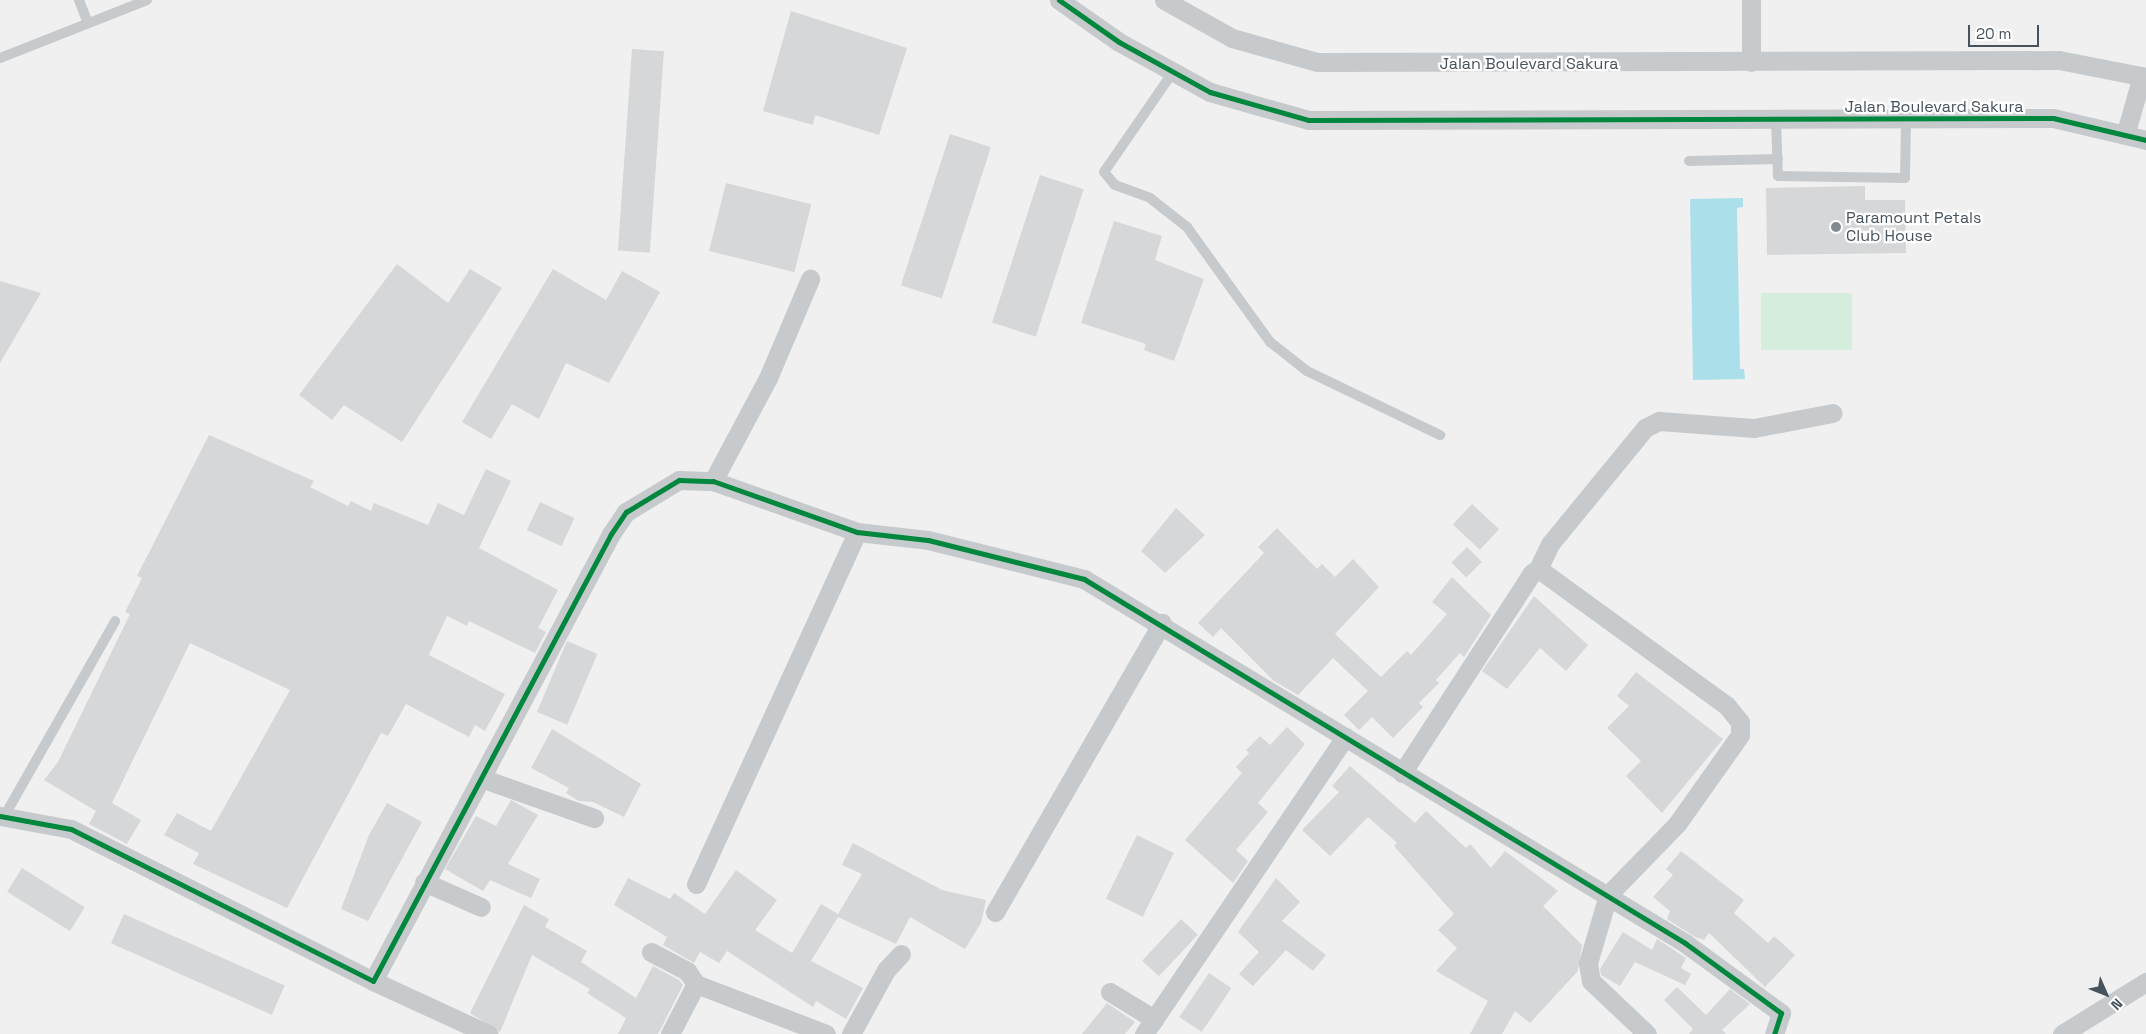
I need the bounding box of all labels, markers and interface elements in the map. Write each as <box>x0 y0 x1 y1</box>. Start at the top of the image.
scale bar <box>1971 15 2042 47</box>
text: 20 m <box>1976 24 2011 43</box>
street label: Jalan Boulevard Sakura <box>1440 54 1618 74</box>
street label: Jalan Boulevard Sakura <box>1845 97 2023 117</box>
place label: Paramount Petals Club House <box>1846 208 1981 246</box>
marker: Paramount Petals Club House <box>1830 221 1842 233</box>
north arrow <box>2081 969 2131 1019</box>
text: N <box>2107 995 2127 1014</box>

